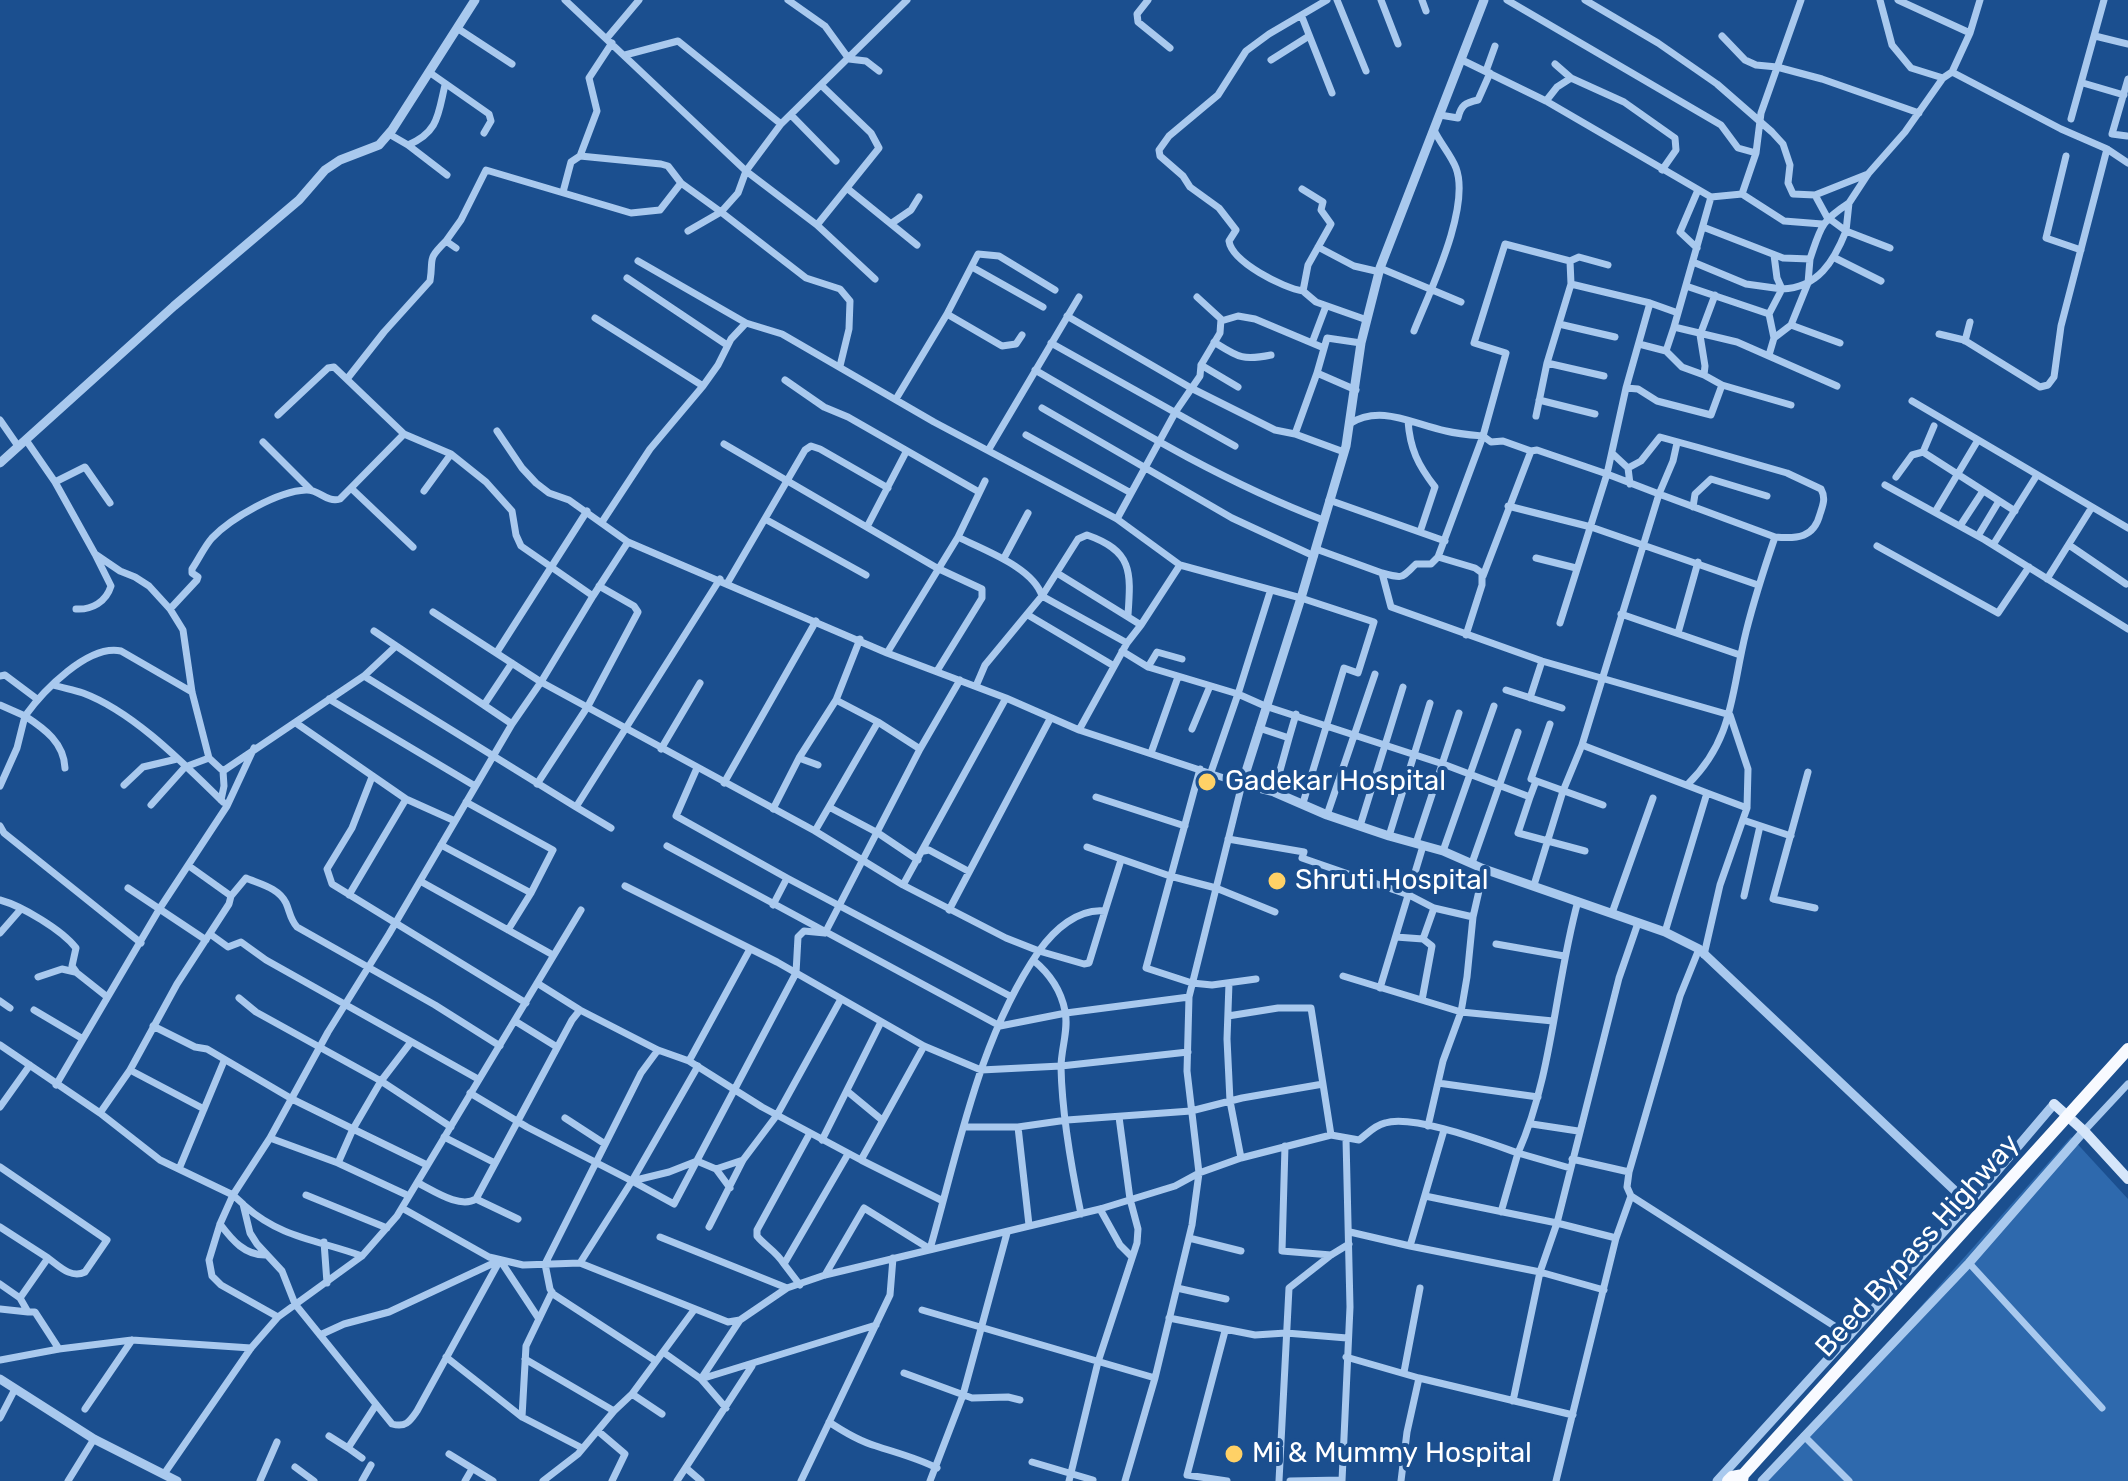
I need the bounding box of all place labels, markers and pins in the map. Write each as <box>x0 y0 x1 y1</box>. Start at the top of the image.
place label: Gadekar Hospital <box>1225 765 1446 799</box>
marker: Gadekar Hospital <box>1196 771 1218 793</box>
place label: Shruti Hospital <box>1295 864 1489 898</box>
marker: Shruti Hospital <box>1266 870 1288 892</box>
place label: Mi & Mummy Hospital <box>1252 1437 1532 1471</box>
marker: Mi & Mummy Hospital <box>1223 1443 1245 1465</box>

